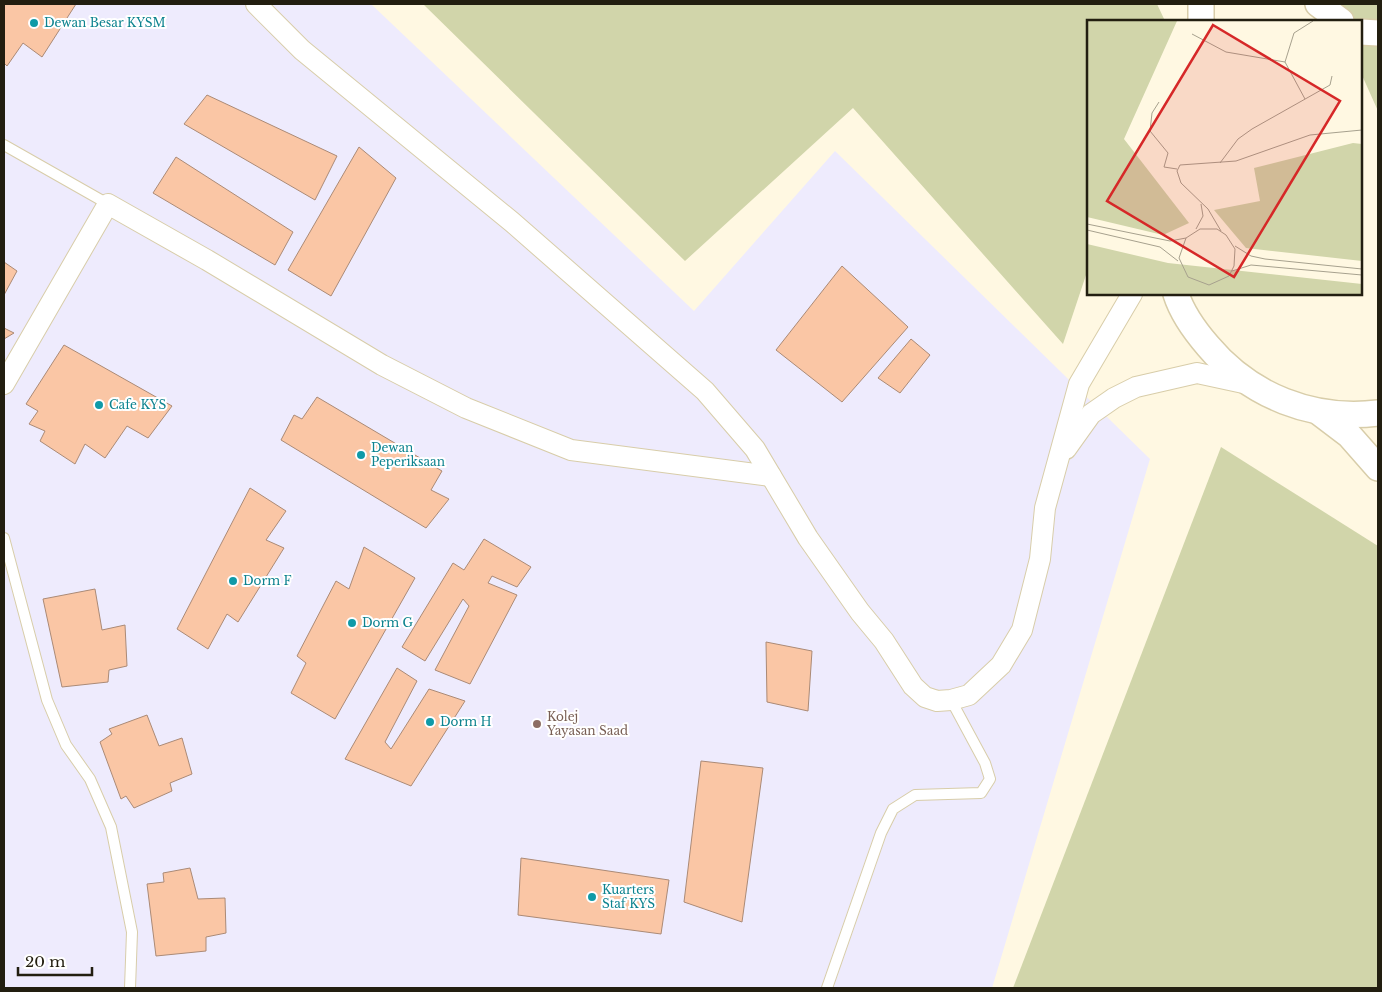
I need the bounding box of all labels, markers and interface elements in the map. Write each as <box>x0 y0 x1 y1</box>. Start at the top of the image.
place label: Dewan Besar KYSM <box>44 15 166 30</box>
marker: Dewan Besar KYSM <box>28 17 40 29</box>
inset map <box>1087 20 1362 295</box>
place label: Cafe KYS <box>109 397 166 412</box>
marker: Cafe KYS <box>93 399 105 411</box>
place label: Dewan Peperiksaan <box>371 440 445 469</box>
marker: Dewan Peperiksaan <box>355 449 367 461</box>
place label: Dorm F <box>243 573 292 588</box>
marker: Dorm F <box>227 575 239 587</box>
place label: Dorm G <box>362 615 414 630</box>
marker: Dorm G <box>346 617 358 629</box>
place label: Kolej Yayasan Saad <box>546 709 628 738</box>
place label: Dorm H <box>440 714 492 729</box>
marker: Dorm H <box>424 716 436 728</box>
marker: Kolej Yayasan Saad <box>531 718 543 730</box>
place label: Kuarters Staf KYS <box>602 882 655 911</box>
marker: Kuarters Staf KYS <box>586 891 598 903</box>
scale bar <box>18 944 91 976</box>
text: 20 m <box>25 952 65 971</box>

